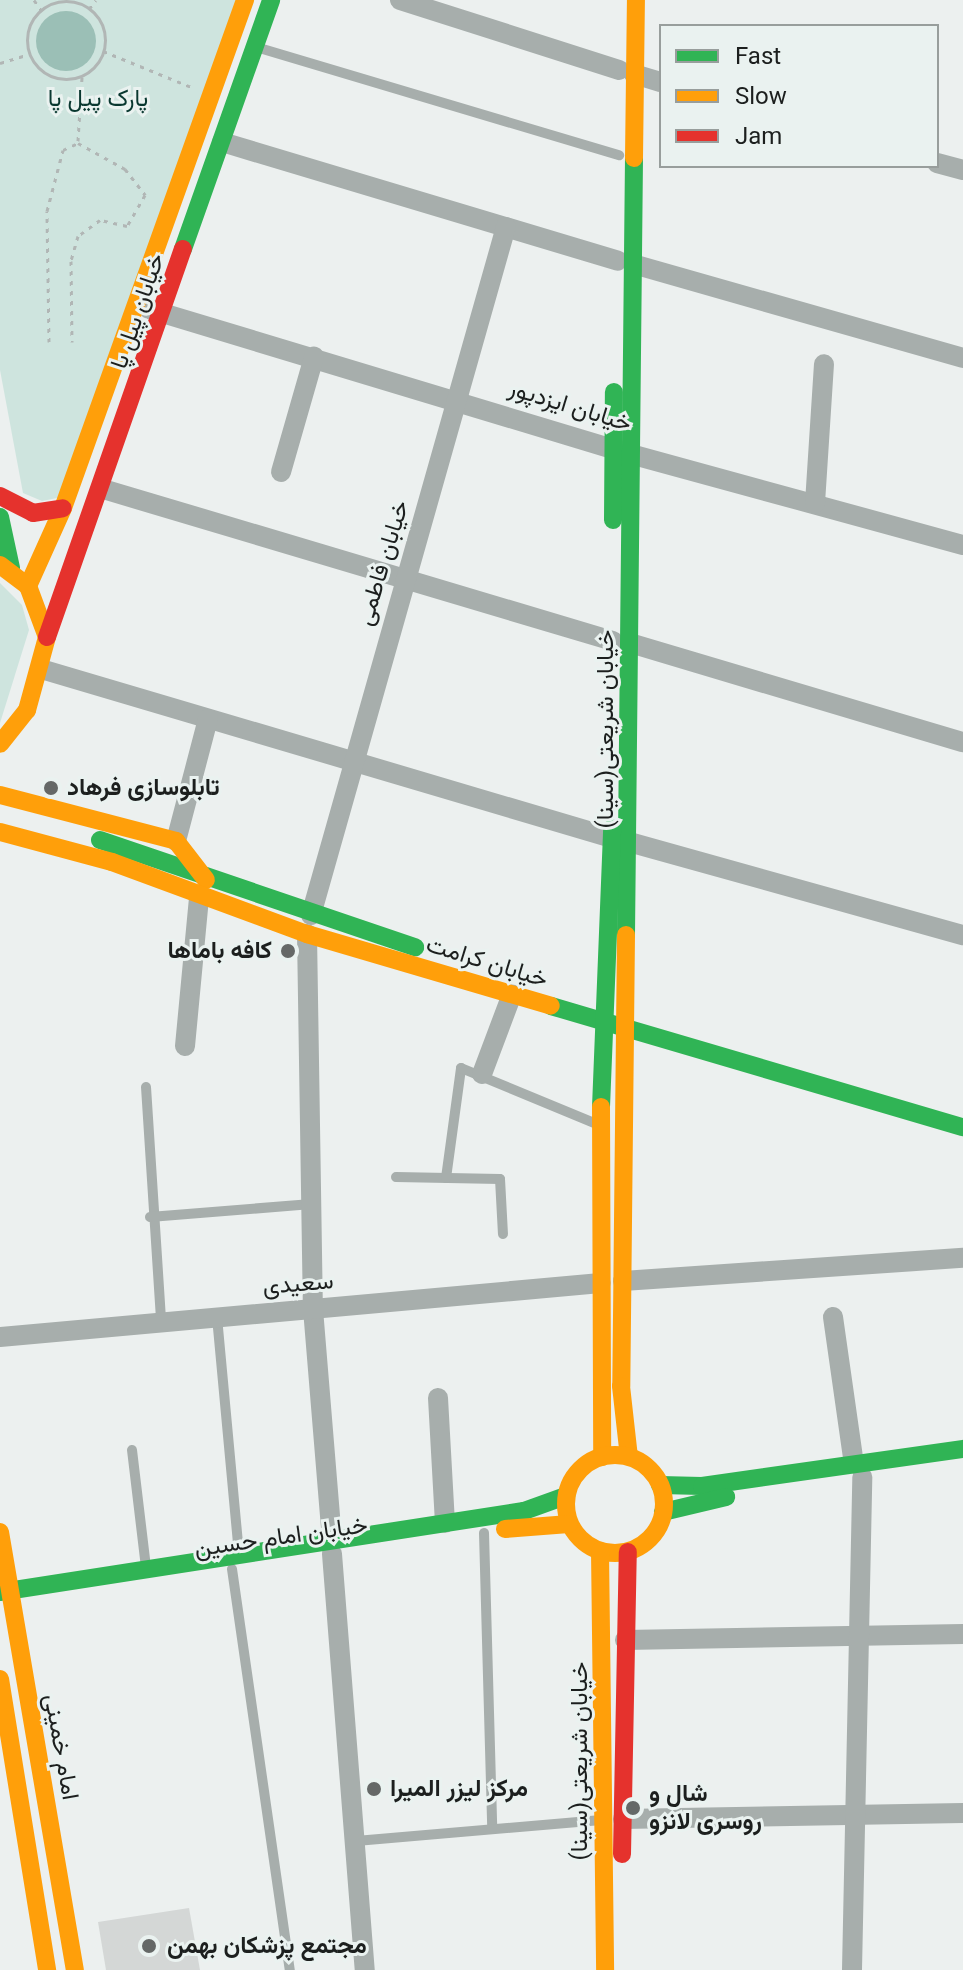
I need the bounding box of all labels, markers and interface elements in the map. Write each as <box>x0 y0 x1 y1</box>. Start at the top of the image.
legend <box>659 24 939 168</box>
text: Fast <box>735 42 781 70</box>
text: Slow <box>735 82 787 110</box>
park label: پارک پیل پا <box>48 85 148 113</box>
text: Jam <box>735 122 782 150</box>
street label: خیابان پیل پا <box>105 249 171 373</box>
street label: خیابان ایزدپور <box>505 374 635 438</box>
street label: خیابان فاطمی <box>350 497 416 629</box>
street label: خیابان شریعتی(سینا) <box>592 630 620 828</box>
place label: تابلوسازی فرهاد <box>67 774 220 802</box>
marker: تابلوسازی فرهاد <box>42 779 60 797</box>
street label: خیابان کرامت <box>423 930 551 994</box>
place label: کافه باماها <box>168 937 272 965</box>
marker: کافه باماها <box>279 942 297 960</box>
street label: سعیدی <box>261 1267 335 1301</box>
street label: خیابان امام حسین <box>193 1511 369 1563</box>
street label: خیابان شریعتی(سینا) <box>566 1662 594 1860</box>
street label: امام خمینی <box>38 1692 84 1802</box>
place label: مرکز لیزر المیرا <box>390 1775 528 1803</box>
marker: مرکز لیزر المیرا <box>365 1780 383 1798</box>
place label: شال و روسری لانزو <box>649 1780 762 1836</box>
marker: شال و روسری لانزو <box>624 1799 642 1817</box>
place label: مجتمع پزشکان بهمن <box>167 1932 367 1960</box>
marker: مجتمع پزشکان بهمن <box>138 1935 160 1957</box>

